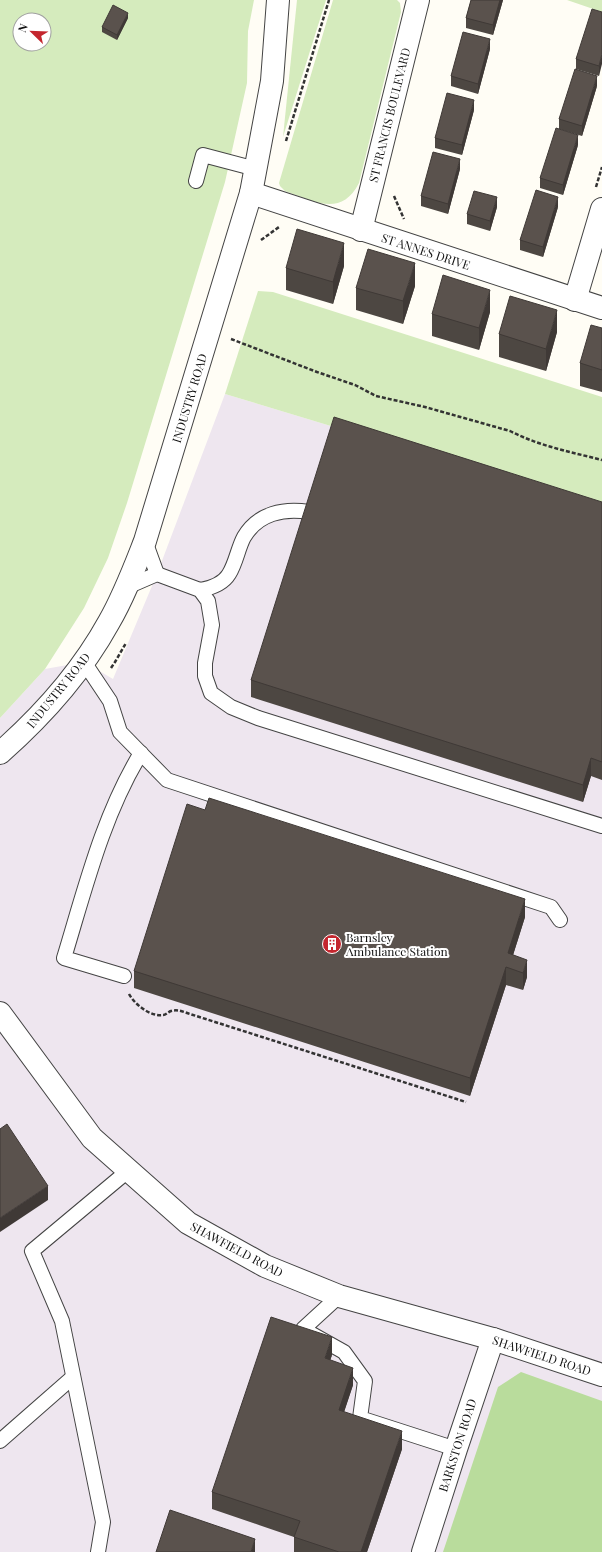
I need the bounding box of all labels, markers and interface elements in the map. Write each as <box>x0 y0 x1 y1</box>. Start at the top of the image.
north arrow <box>12 12 52 52</box>
text: N <box>14 21 31 34</box>
street label: ST FRANCIS BOULEVARD <box>365 46 414 184</box>
street label: ST ANNES DRIVE <box>380 229 472 273</box>
street label: INDUSTRY ROAD <box>168 351 210 445</box>
street label: INDUSTRY ROAD <box>23 649 94 731</box>
place label: Barnsley Ambulance Station <box>345 929 448 959</box>
building icon: Barnsley Ambulance Station <box>321 933 343 955</box>
street label: SHAWFIELD ROAD <box>188 1218 286 1280</box>
street label: SHAWFIELD ROAD <box>491 1332 594 1379</box>
street label: BARKSTON ROAD <box>434 1396 480 1494</box>

